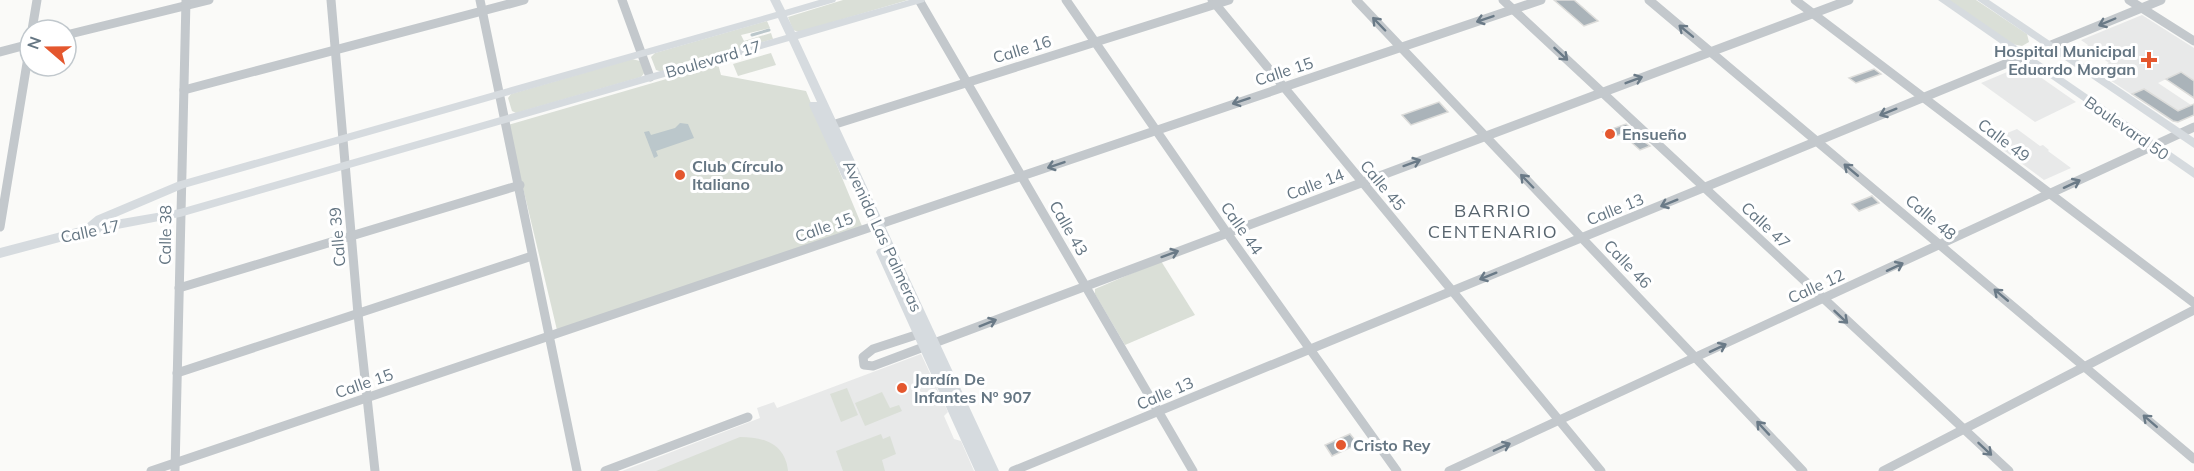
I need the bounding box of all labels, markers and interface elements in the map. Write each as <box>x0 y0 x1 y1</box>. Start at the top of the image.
one-way arrow <box>1476 14 1495 25</box>
one-way arrow <box>1371 17 1386 32</box>
one-way arrow <box>2098 17 2117 28</box>
north arrow <box>18 18 78 78</box>
one-way arrow <box>1678 24 1694 37</box>
street label: Calle 16 <box>990 31 1054 67</box>
text: N <box>22 34 45 52</box>
street label: Boulevard 17 <box>663 36 763 82</box>
place label: Hospital Municipal Eduardo Morgan <box>1994 41 2136 79</box>
one-way arrow <box>1553 47 1568 61</box>
marker: Hospital Municipal Eduardo Morgan <box>2140 51 2158 69</box>
street label: Calle 15 <box>1252 52 1316 90</box>
one-way arrow <box>1624 74 1643 85</box>
street label: Boulevard 50 <box>2081 92 2173 164</box>
one-way arrow <box>1232 97 1251 108</box>
one-way arrow <box>1879 107 1898 118</box>
street label: Calle 49 <box>1974 114 2034 166</box>
place label: Ensueño <box>1622 124 1687 144</box>
marker: Ensueño <box>1603 127 1617 141</box>
place label: Club Círculo Italiano <box>692 156 784 194</box>
street label: Calle 45 <box>1356 156 1410 214</box>
street label: Avenida Las Palmeras <box>839 157 927 315</box>
one-way arrow <box>1402 157 1421 168</box>
one-way arrow <box>1047 160 1066 171</box>
one-way arrow <box>1844 163 1859 177</box>
street label: Calle 14 <box>1283 164 1347 204</box>
marker: Club Círculo Italiano <box>673 168 687 182</box>
one-way arrow <box>1520 173 1535 188</box>
one-way arrow <box>2062 178 2080 190</box>
street label: Calle 13 <box>1583 188 1647 230</box>
street label: Calle 48 <box>1902 190 1960 244</box>
street label: Calle 43 <box>1045 197 1093 259</box>
street label: Calle 47 <box>1737 197 1795 253</box>
street label: Calle 44 <box>1217 198 1268 259</box>
one-way arrow <box>1660 198 1678 209</box>
district label: BARRIO CENTENARIO <box>1428 199 1558 243</box>
street label: Calle 38 <box>154 205 176 265</box>
street label: Calle 39 <box>324 206 350 268</box>
street label: Calle 15 <box>792 208 856 246</box>
street label: Calle 17 <box>59 215 121 247</box>
street label: Calle 46 <box>1600 235 1656 293</box>
one-way arrow <box>1161 247 1179 258</box>
one-way arrow <box>1885 260 1903 272</box>
street label: Calle 12 <box>1785 264 1847 308</box>
one-way arrow <box>1480 271 1498 282</box>
one-way arrow <box>1994 288 2009 302</box>
one-way arrow <box>1833 310 1848 324</box>
one-way arrow <box>978 317 997 328</box>
one-way arrow <box>1708 342 1726 354</box>
street label: Calle 15 <box>332 364 396 402</box>
place label: Jardín De Infantes Nº 907 <box>914 369 1032 407</box>
street label: Calle 13 <box>1133 372 1197 414</box>
marker: Jardín De Infantes Nº 907 <box>895 381 909 395</box>
one-way arrow <box>2143 414 2158 428</box>
one-way arrow <box>1756 421 1770 436</box>
place label: Cristo Rey <box>1353 435 1431 455</box>
marker: Cristo Rey <box>1334 438 1348 452</box>
one-way arrow <box>1493 441 1511 452</box>
one-way arrow <box>1977 442 1992 456</box>

